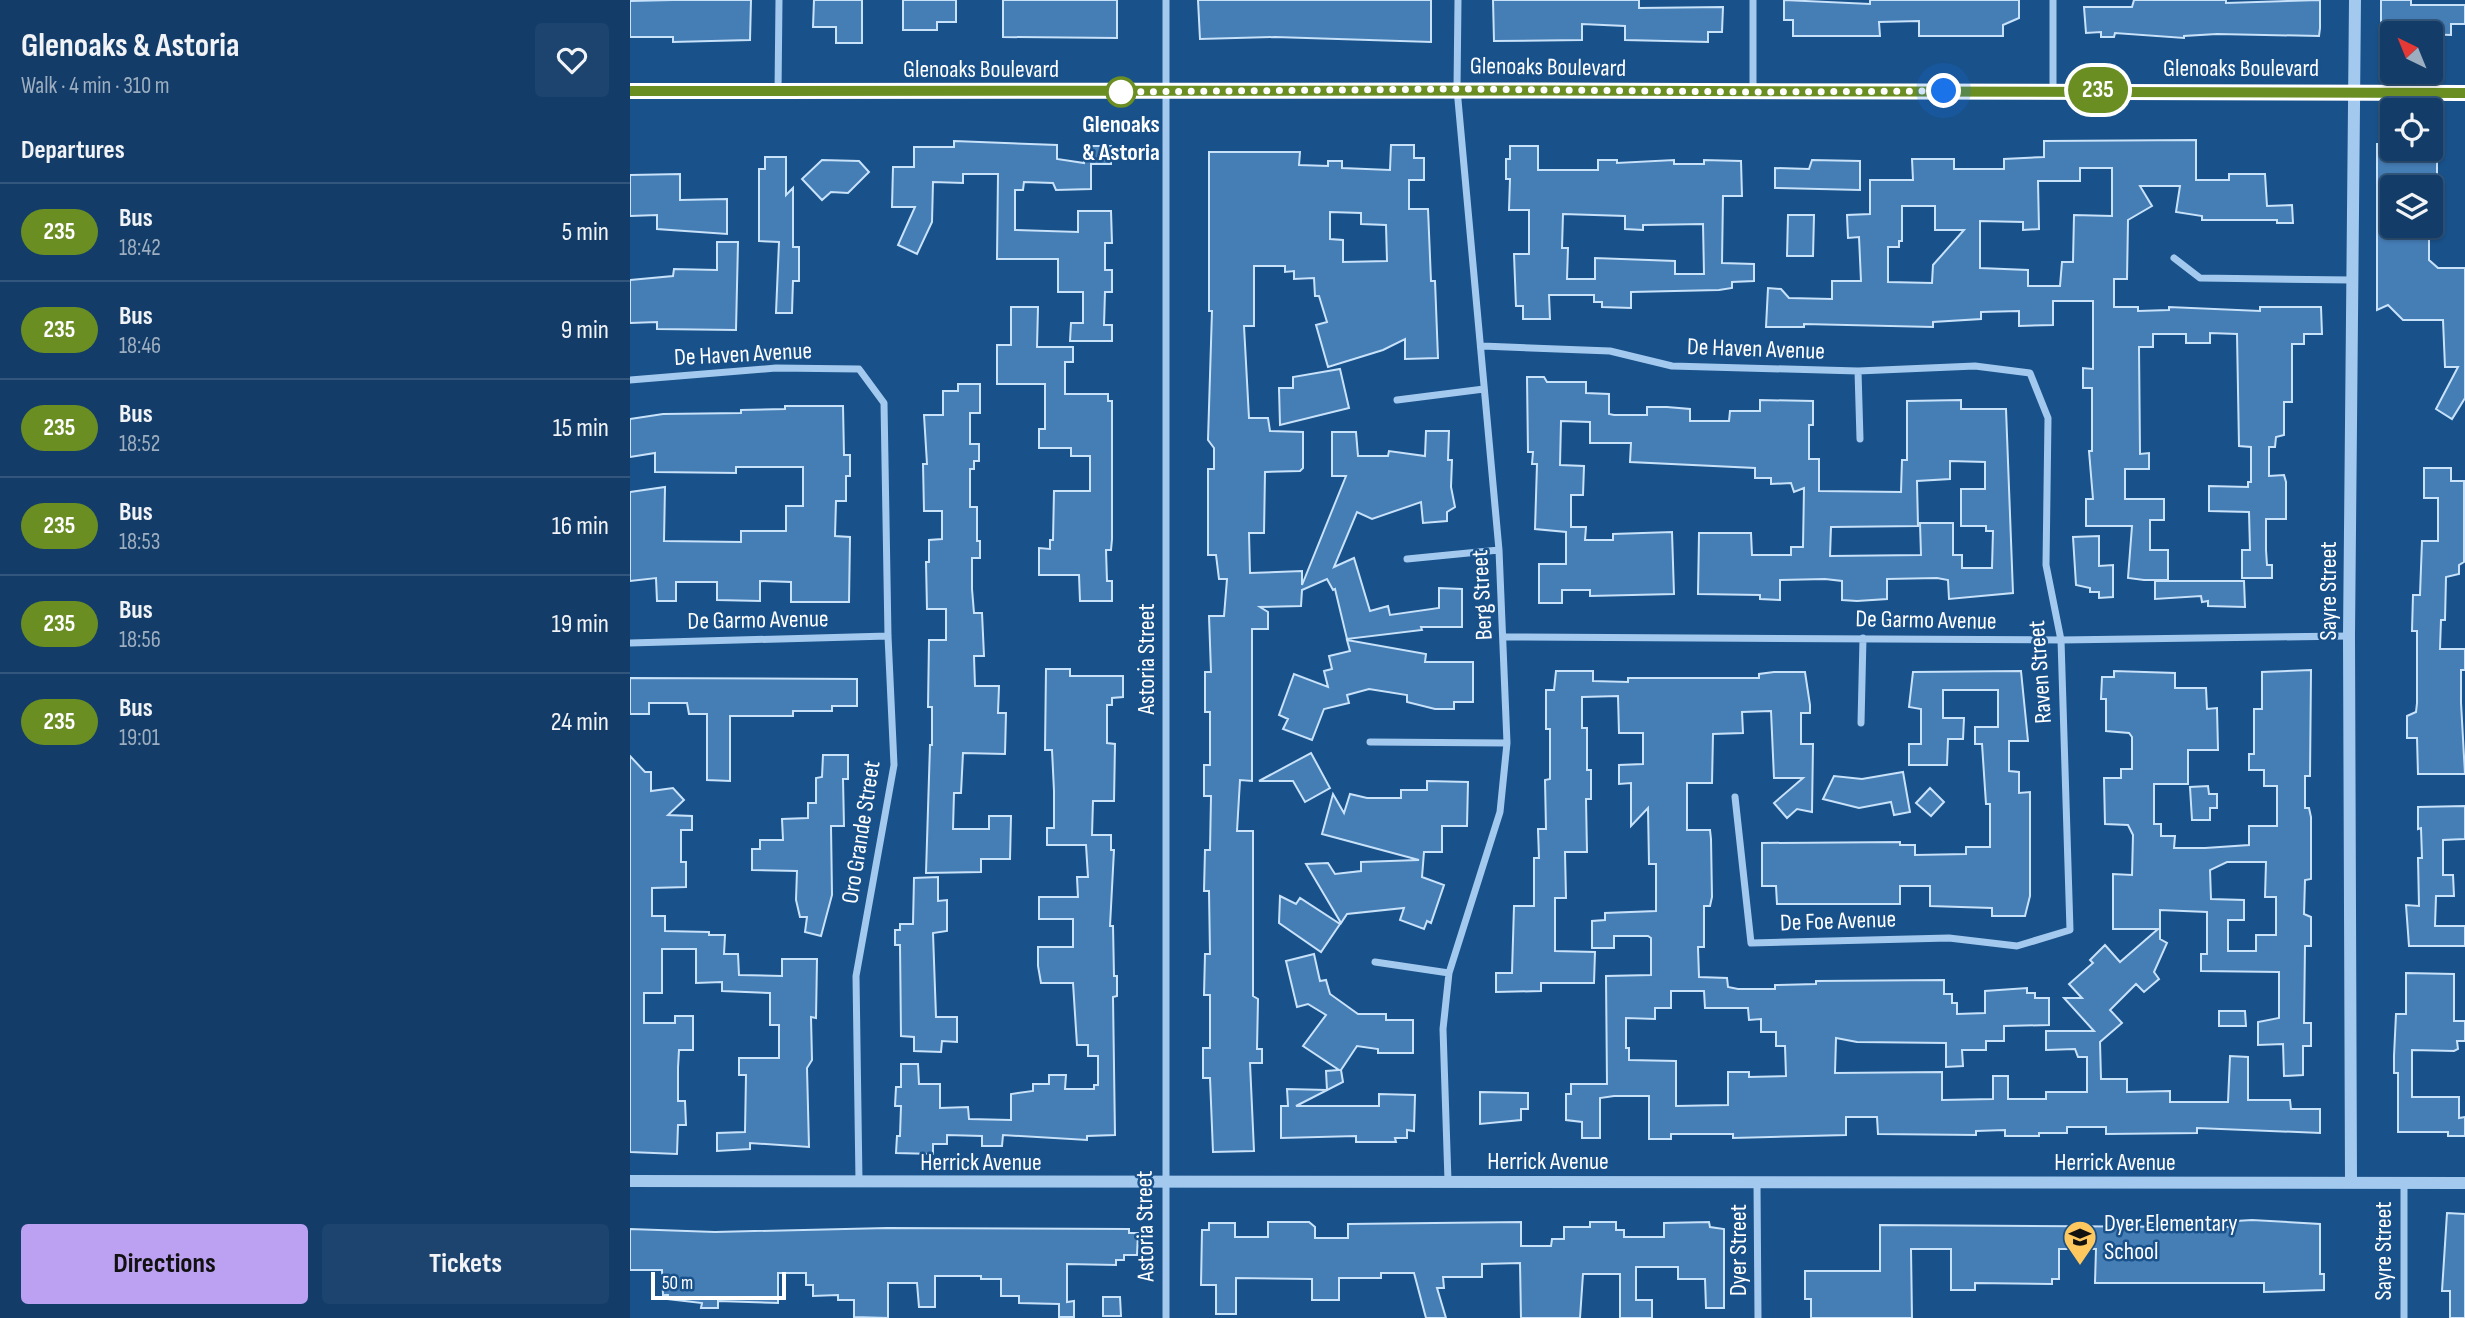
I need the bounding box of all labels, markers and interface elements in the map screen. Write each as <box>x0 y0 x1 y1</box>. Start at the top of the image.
north arrow <box>2380 21 2443 84</box>
map controls <box>2380 21 2443 238</box>
button: heart <box>535 23 609 97</box>
text: Glenoaks & Astoria <box>21 26 240 66</box>
street label: Glenoaks Boulevard <box>1470 51 1626 83</box>
street label: Glenoaks Boulevard <box>2163 54 2319 83</box>
street label: Glenoaks Boulevard <box>903 55 1059 84</box>
line badge: 235 <box>2058 67 2138 113</box>
text: Walk · 4 min · 310 m <box>21 72 170 100</box>
your location <box>1926 73 1961 108</box>
text: 235 <box>2082 75 2114 104</box>
marker: Glenoaks & Astoria <box>1106 77 1136 107</box>
button: locate <box>2380 98 2443 161</box>
place label: Glenoaks & Astoria <box>1082 110 1160 167</box>
text: Departures <box>21 135 125 166</box>
button: layers <box>2380 175 2443 238</box>
text: Bus <box>119 203 153 234</box>
text: 235 <box>44 217 75 246</box>
text: 5 min <box>562 217 609 248</box>
text: 18:42 <box>119 234 161 262</box>
text: Bus <box>119 301 153 332</box>
text: 235 <box>44 315 75 344</box>
text: 9 min <box>561 315 609 346</box>
text: 18:46 <box>119 332 161 360</box>
street label: De Haven Avenue <box>1687 332 1825 366</box>
street label: De Haven Avenue <box>673 336 813 372</box>
text: Bus <box>119 399 153 430</box>
text: 235 <box>44 413 75 442</box>
text: 15 min <box>553 413 609 444</box>
text: 18:52 <box>119 430 160 458</box>
text: Bus <box>119 497 153 528</box>
text: 235 <box>44 511 75 540</box>
text: 16 min <box>552 511 609 542</box>
text: 18:53 <box>119 528 160 556</box>
street label: Sayre Street <box>2314 541 2343 641</box>
street label: Berg Street <box>1465 549 1499 641</box>
text: Bus <box>119 595 153 626</box>
street label: Astoria Street <box>1132 603 1161 716</box>
street label: De Garmo Avenue <box>687 604 829 636</box>
street label: De Garmo Avenue <box>1855 604 1997 636</box>
text: 235 <box>44 609 75 638</box>
text: 19 min <box>552 609 609 640</box>
street label: Raven Street <box>2022 619 2058 725</box>
text: 18:56 <box>119 626 161 654</box>
text: Bus <box>119 693 153 724</box>
text: 235 <box>44 707 75 736</box>
text: 24 min <box>551 707 609 738</box>
text: 19:01 <box>119 724 160 752</box>
street label: Oro Grande Street <box>835 758 887 906</box>
street label: De Foe Avenue <box>1779 904 1897 938</box>
street label: Herrick Avenue <box>1487 1147 1609 1176</box>
street label: Herrick Avenue <box>920 1148 1042 1177</box>
street label: Herrick Avenue <box>2054 1148 2176 1177</box>
street label: Astoria Street <box>1130 1170 1160 1283</box>
street label: Sayre Street <box>2369 1201 2398 1301</box>
street label: Dyer Street <box>1724 1204 1753 1296</box>
place label: Dyer Elementary School <box>2104 1209 2237 1266</box>
school or university icon: Dyer Elementary School <box>2061 1218 2099 1267</box>
button: Directions <box>21 1224 308 1304</box>
button: Tickets <box>322 1224 609 1304</box>
scale bar <box>651 1269 786 1301</box>
text: 50 m <box>662 1272 693 1295</box>

